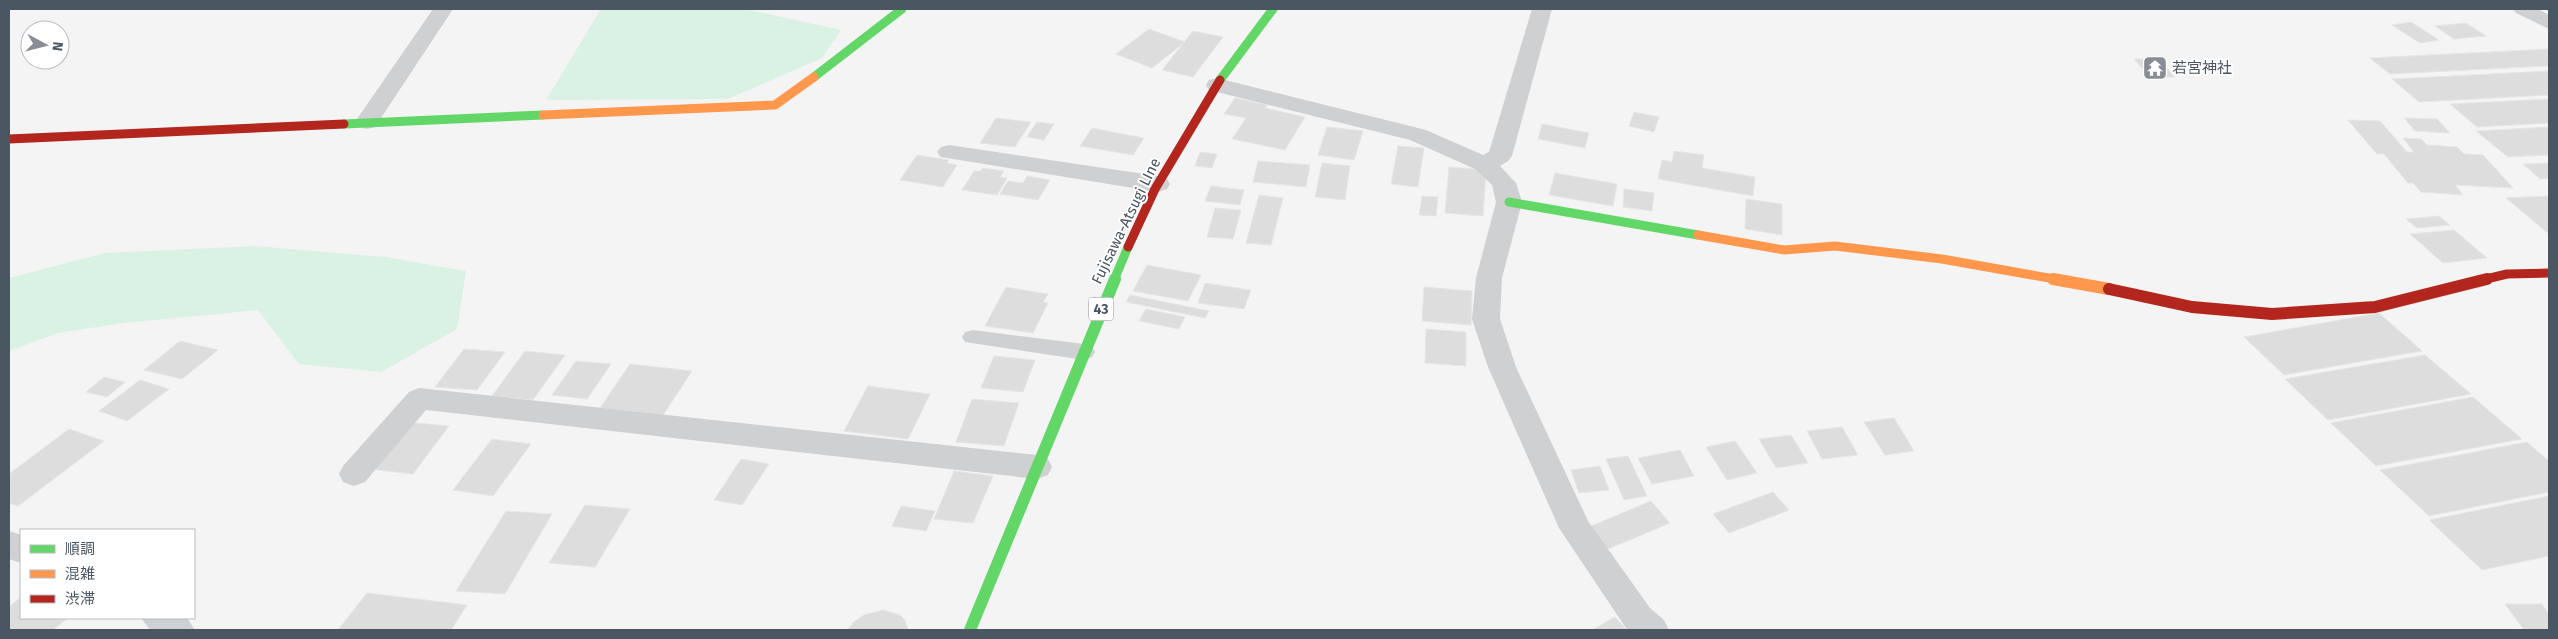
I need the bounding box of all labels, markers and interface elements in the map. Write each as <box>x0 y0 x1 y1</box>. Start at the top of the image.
north arrow <box>20 20 70 70</box>
text: N <box>48 41 66 52</box>
temple icon: 若宮神社 <box>2142 55 2168 81</box>
place label: 若宮神社 <box>2172 59 2232 77</box>
street label: Fujisawa-Atsugi LIne <box>1088 155 1164 287</box>
road number: 43 <box>1088 298 1114 320</box>
legend <box>20 529 195 619</box>
text: 順調 <box>65 540 95 558</box>
text: 混雑 <box>65 565 95 583</box>
text: 渋滞 <box>65 590 95 608</box>

